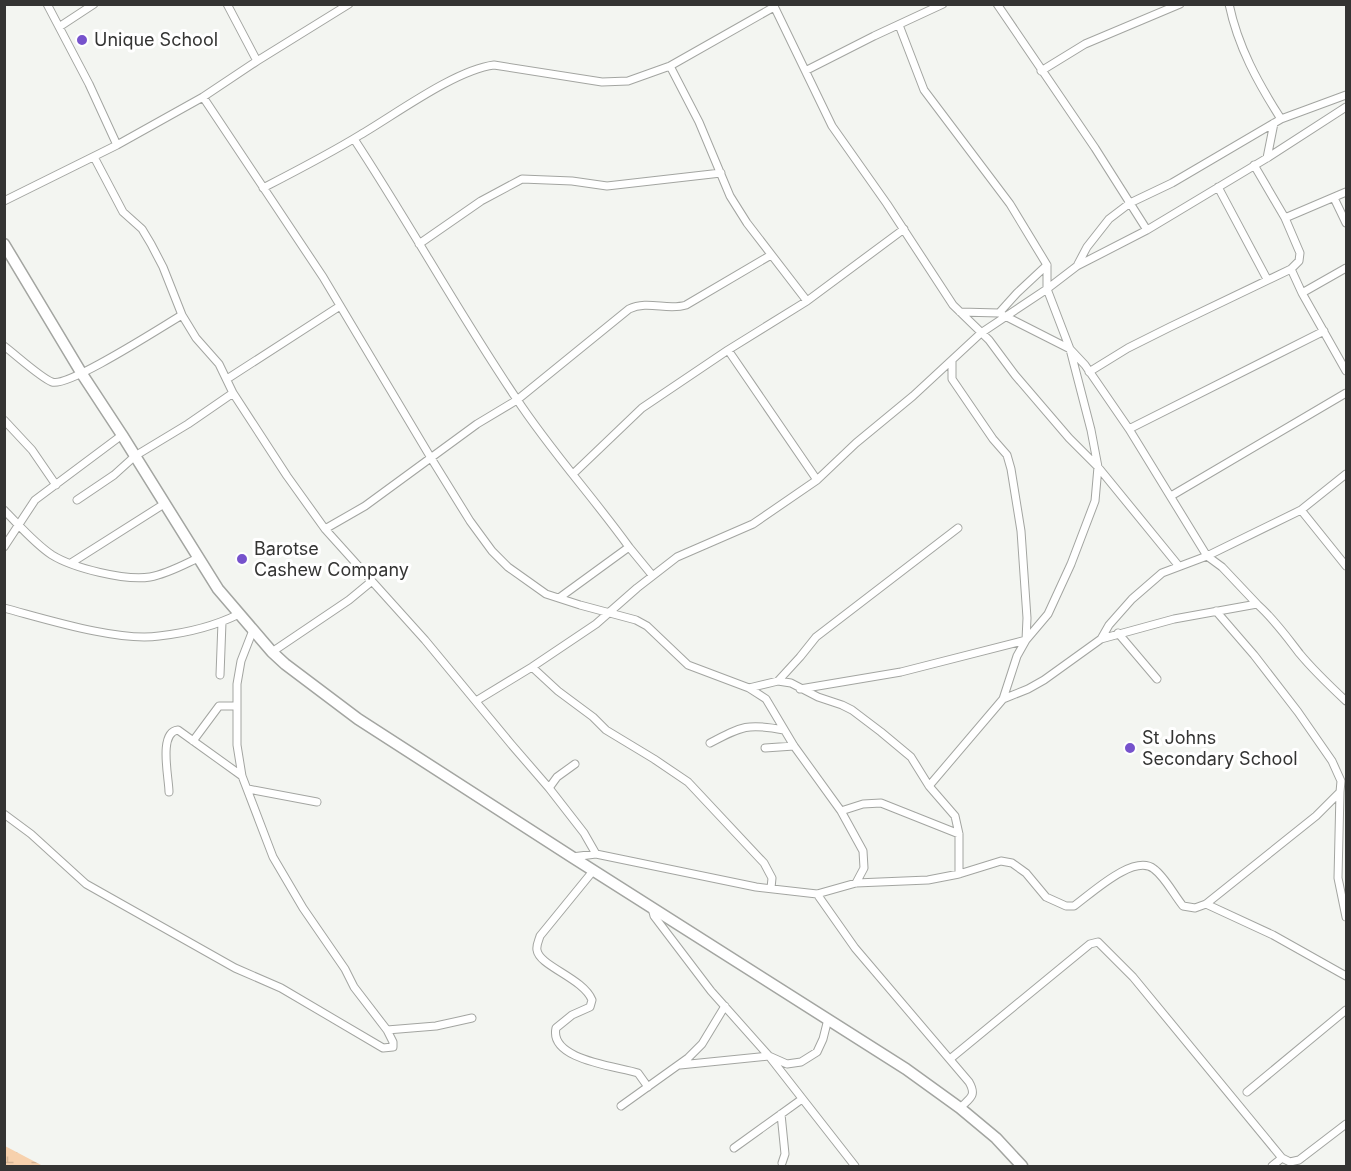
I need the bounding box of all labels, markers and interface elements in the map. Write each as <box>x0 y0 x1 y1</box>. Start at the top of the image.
place label: Unique School <box>94 29 218 50</box>
marker: Unique School <box>75 33 89 47</box>
place label: Barotse Cashew Company <box>254 538 409 580</box>
marker: Barotse Cashew Company <box>235 552 249 566</box>
place label: St Johns Secondary School <box>1142 727 1298 769</box>
marker: St Johns Secondary School <box>1123 741 1137 755</box>

